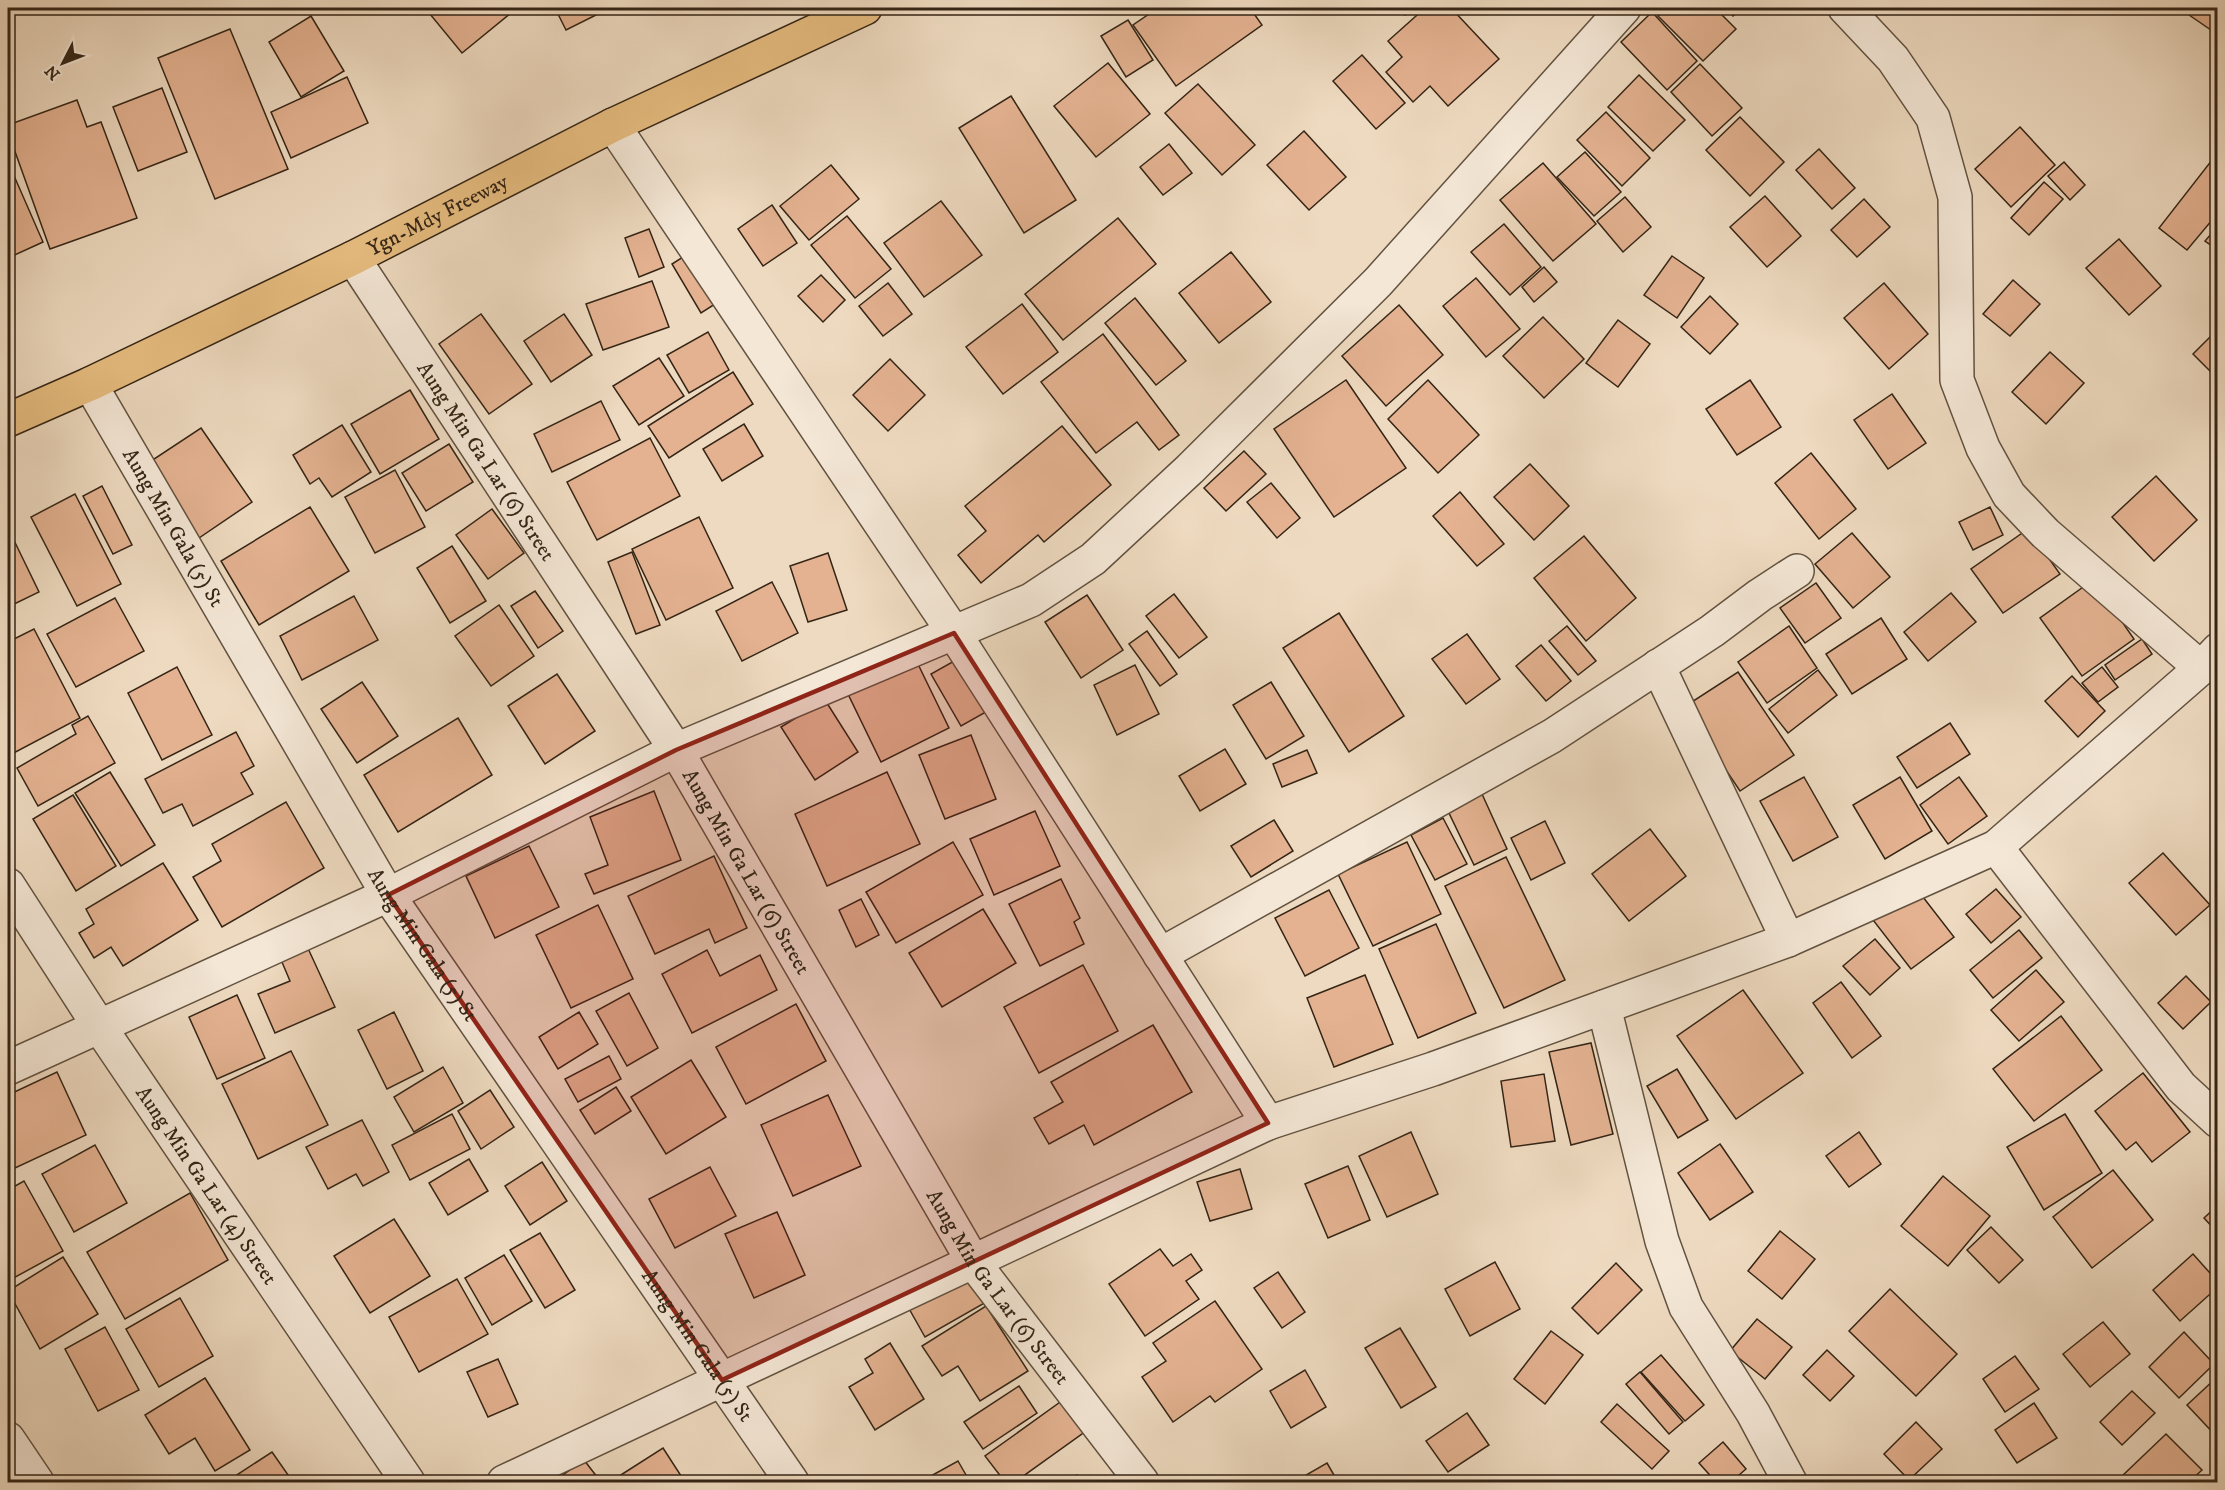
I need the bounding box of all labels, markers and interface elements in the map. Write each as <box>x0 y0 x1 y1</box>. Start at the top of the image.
north arrow <box>33 33 93 93</box>
text: N <box>41 61 64 84</box>
street label: Ygn-Mdy Freeway <box>363 168 514 263</box>
street label: Aung Min Ga Lar (6) Street <box>411 357 560 566</box>
street label: Aung Min Gala (5) St <box>116 444 229 612</box>
street label: Aung Min Ga Lar (6) Street <box>676 765 816 979</box>
street label: Aung Min Gala (5) St <box>361 864 483 1027</box>
street label: Aung Min Ga Lar (4) Street <box>130 1081 283 1290</box>
street label: Aung Min Ga Lar (6) Street <box>920 1185 1075 1391</box>
street label: Aung Min Gala (5) St <box>635 1264 759 1427</box>

